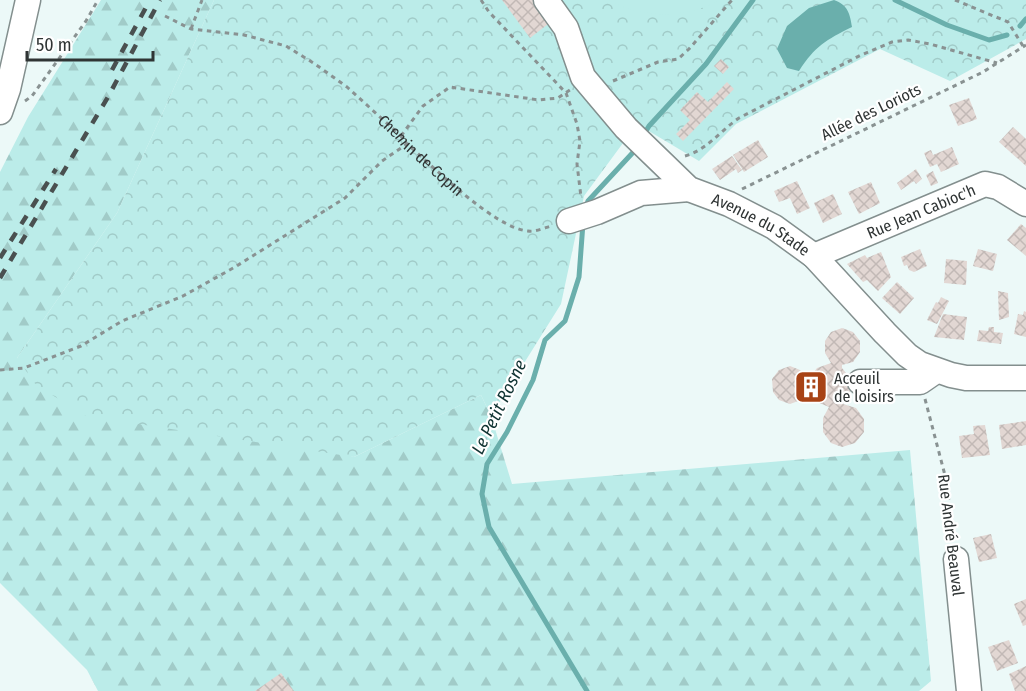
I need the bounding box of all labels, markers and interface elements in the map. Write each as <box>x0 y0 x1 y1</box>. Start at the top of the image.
scale bar <box>27 24 153 62</box>
text: 50 m <box>36 34 72 56</box>
street label: Allée des Loriots <box>818 80 924 144</box>
street label: Chemin de Copin <box>374 111 468 200</box>
street label: Rue Jean Cabioc'h <box>864 180 978 242</box>
street label: Avenue du Stade <box>709 189 814 259</box>
water label: Le Petit Rosne <box>467 356 532 458</box>
building icon: Acceuil de loisirs <box>793 369 829 405</box>
place label: Acceuil de loisirs <box>834 369 894 406</box>
street label: Rue André Beauval <box>934 473 968 597</box>

